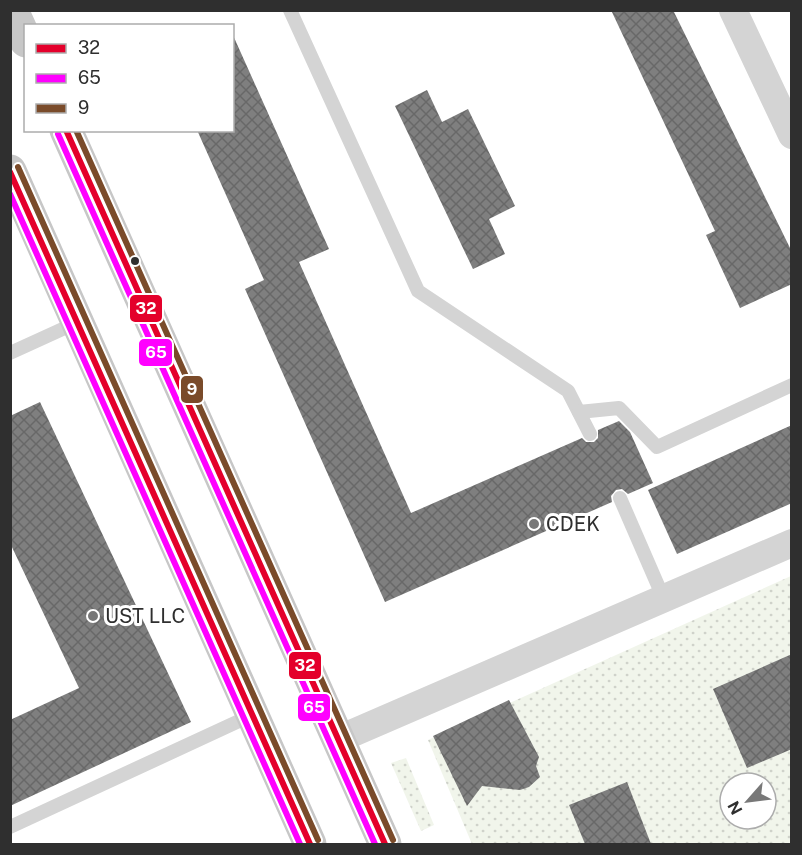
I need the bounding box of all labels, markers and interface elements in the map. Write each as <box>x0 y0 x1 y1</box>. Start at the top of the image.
legend <box>24 24 234 132</box>
text: 32 <box>78 37 100 58</box>
text: 65 <box>78 67 101 88</box>
text: 9 <box>78 97 89 118</box>
unlabelled marker <box>129 255 141 267</box>
line badge: 32 <box>129 294 163 323</box>
text: 32 <box>136 299 156 318</box>
line badge: 65 <box>138 338 173 367</box>
text: 65 <box>145 343 167 362</box>
line badge: 9 <box>180 375 204 404</box>
text: 9 <box>187 380 197 399</box>
place label: CDEK <box>546 512 600 536</box>
marker: CDEK <box>527 517 541 531</box>
place label: UST LLC <box>105 604 185 628</box>
marker: UST LLC <box>86 609 100 623</box>
line badge: 32 <box>288 651 322 680</box>
text: 32 <box>295 656 315 675</box>
line badge: 65 <box>297 693 331 722</box>
text: 65 <box>303 698 325 717</box>
north arrow <box>718 771 778 831</box>
text: N <box>724 798 747 818</box>

